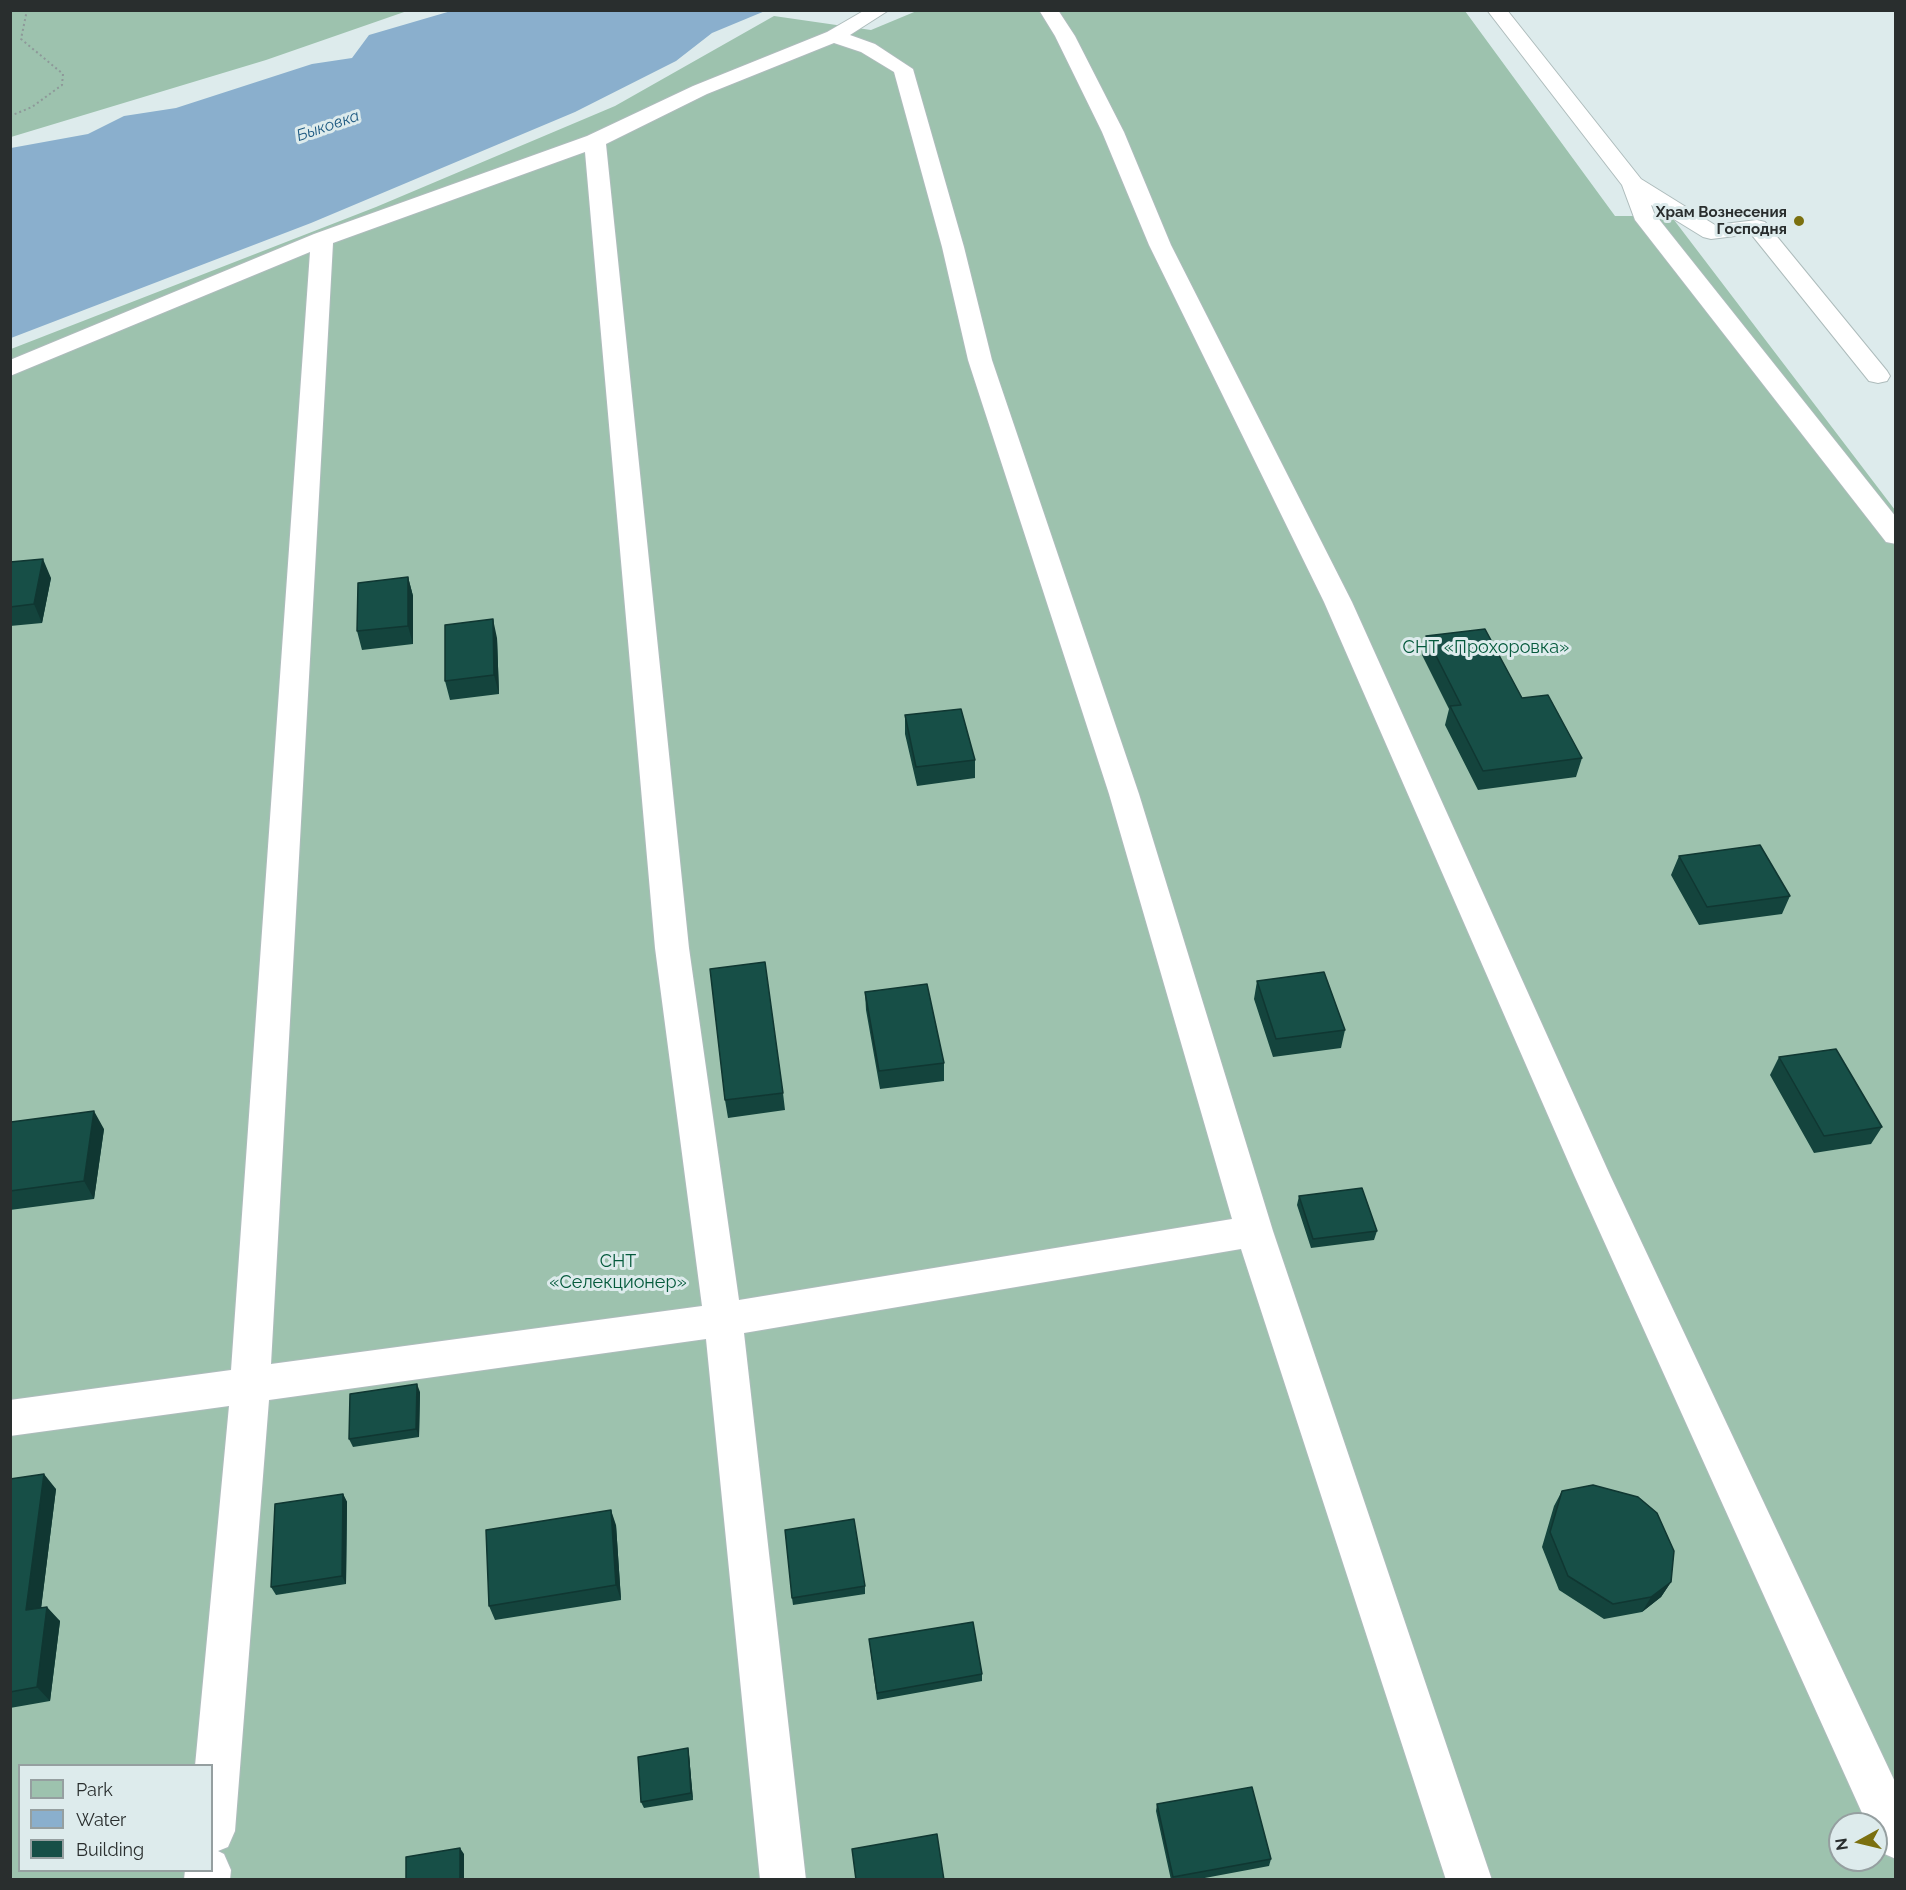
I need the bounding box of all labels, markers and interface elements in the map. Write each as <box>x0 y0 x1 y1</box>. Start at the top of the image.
water label: Быковка <box>294 106 362 146</box>
place label: Храм Вознесения Господня <box>1656 203 1787 238</box>
marker: Храм Вознесения Господня <box>1792 214 1806 228</box>
park label: СНТ «Прохоровка» <box>1403 637 1569 659</box>
park label: СНТ «Селекционер» <box>549 1251 687 1294</box>
legend <box>18 1764 213 1872</box>
text: Park <box>76 1779 113 1800</box>
text: Water <box>76 1809 126 1830</box>
north arrow <box>1828 1812 1888 1872</box>
text: N <box>1831 1837 1852 1852</box>
text: Building <box>76 1839 144 1860</box>

